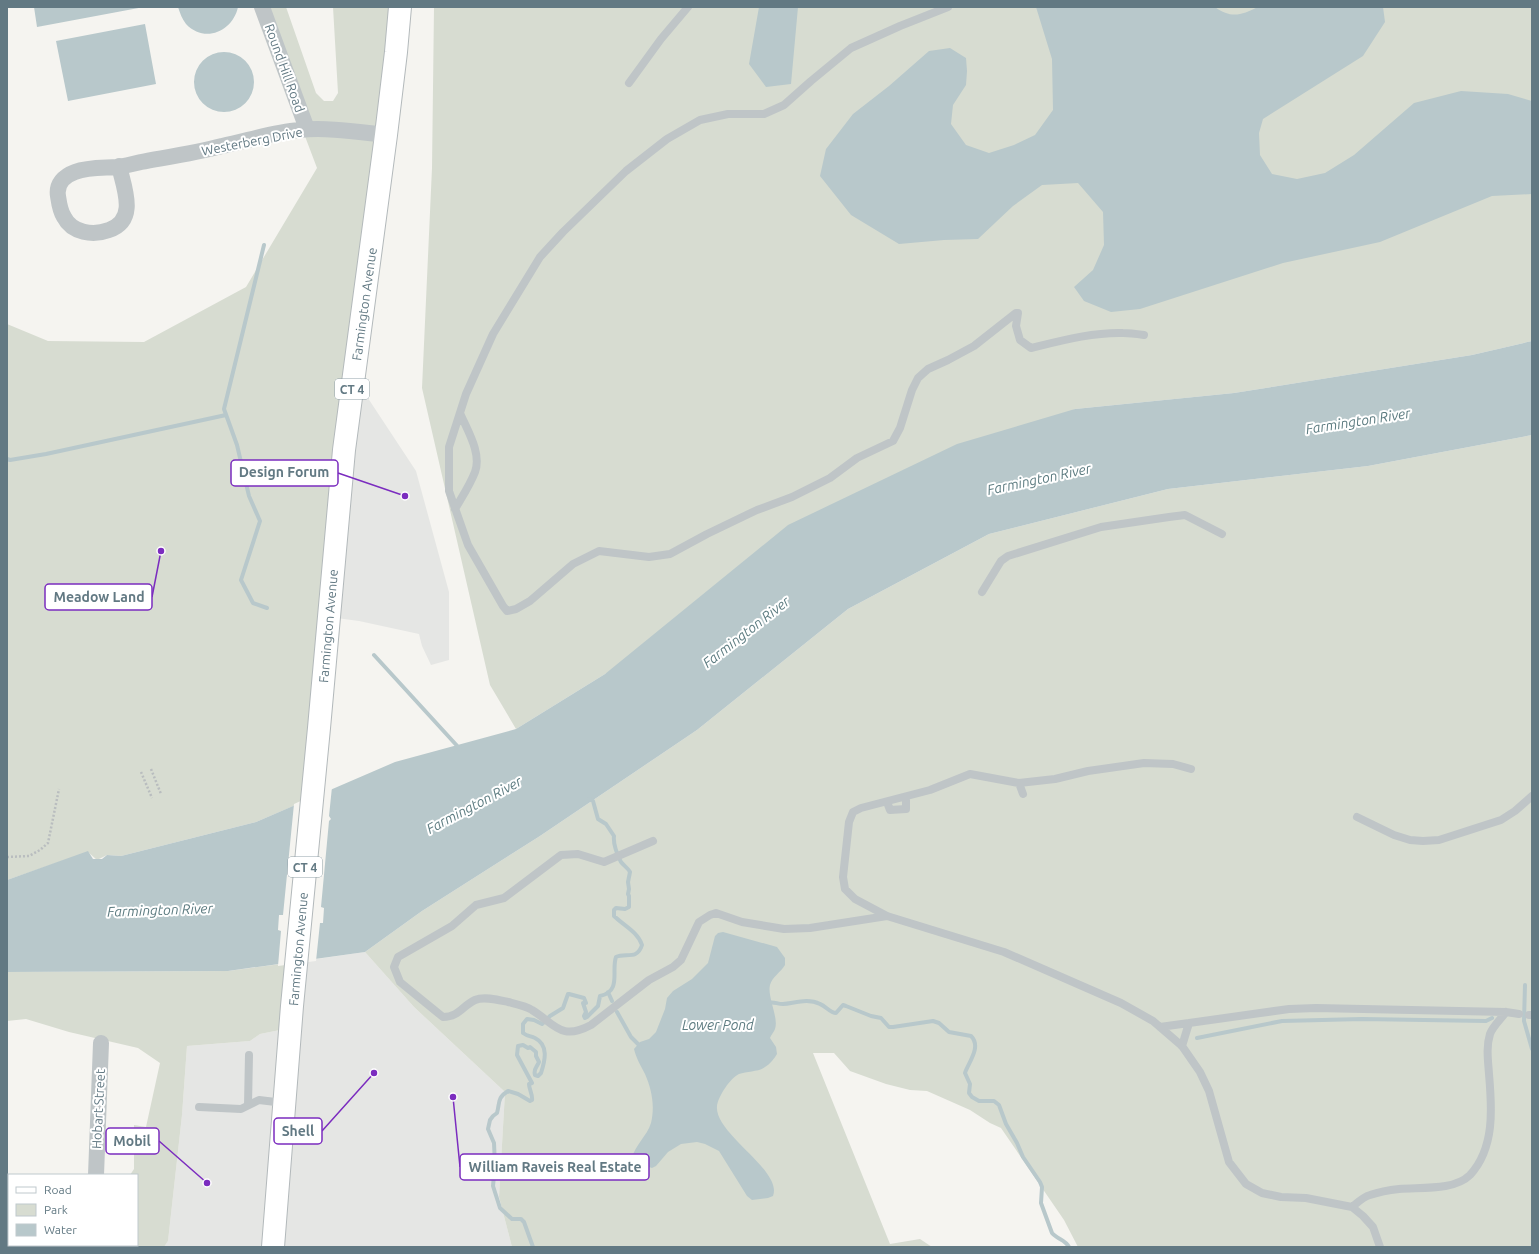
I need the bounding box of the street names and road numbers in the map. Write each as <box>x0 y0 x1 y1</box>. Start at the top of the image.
street label: Round Hill Road <box>263 22 307 114</box>
street label: Westerberg Drive <box>200 124 304 158</box>
street label: Farmington Avenue <box>349 247 379 361</box>
road number: CT 4 <box>335 379 369 399</box>
street label: Farmington Avenue <box>316 569 340 683</box>
road number: CT 4 <box>288 857 322 877</box>
street label: Farmington Avenue <box>286 892 310 1006</box>
street label: Hobart Street <box>89 1069 107 1149</box>

